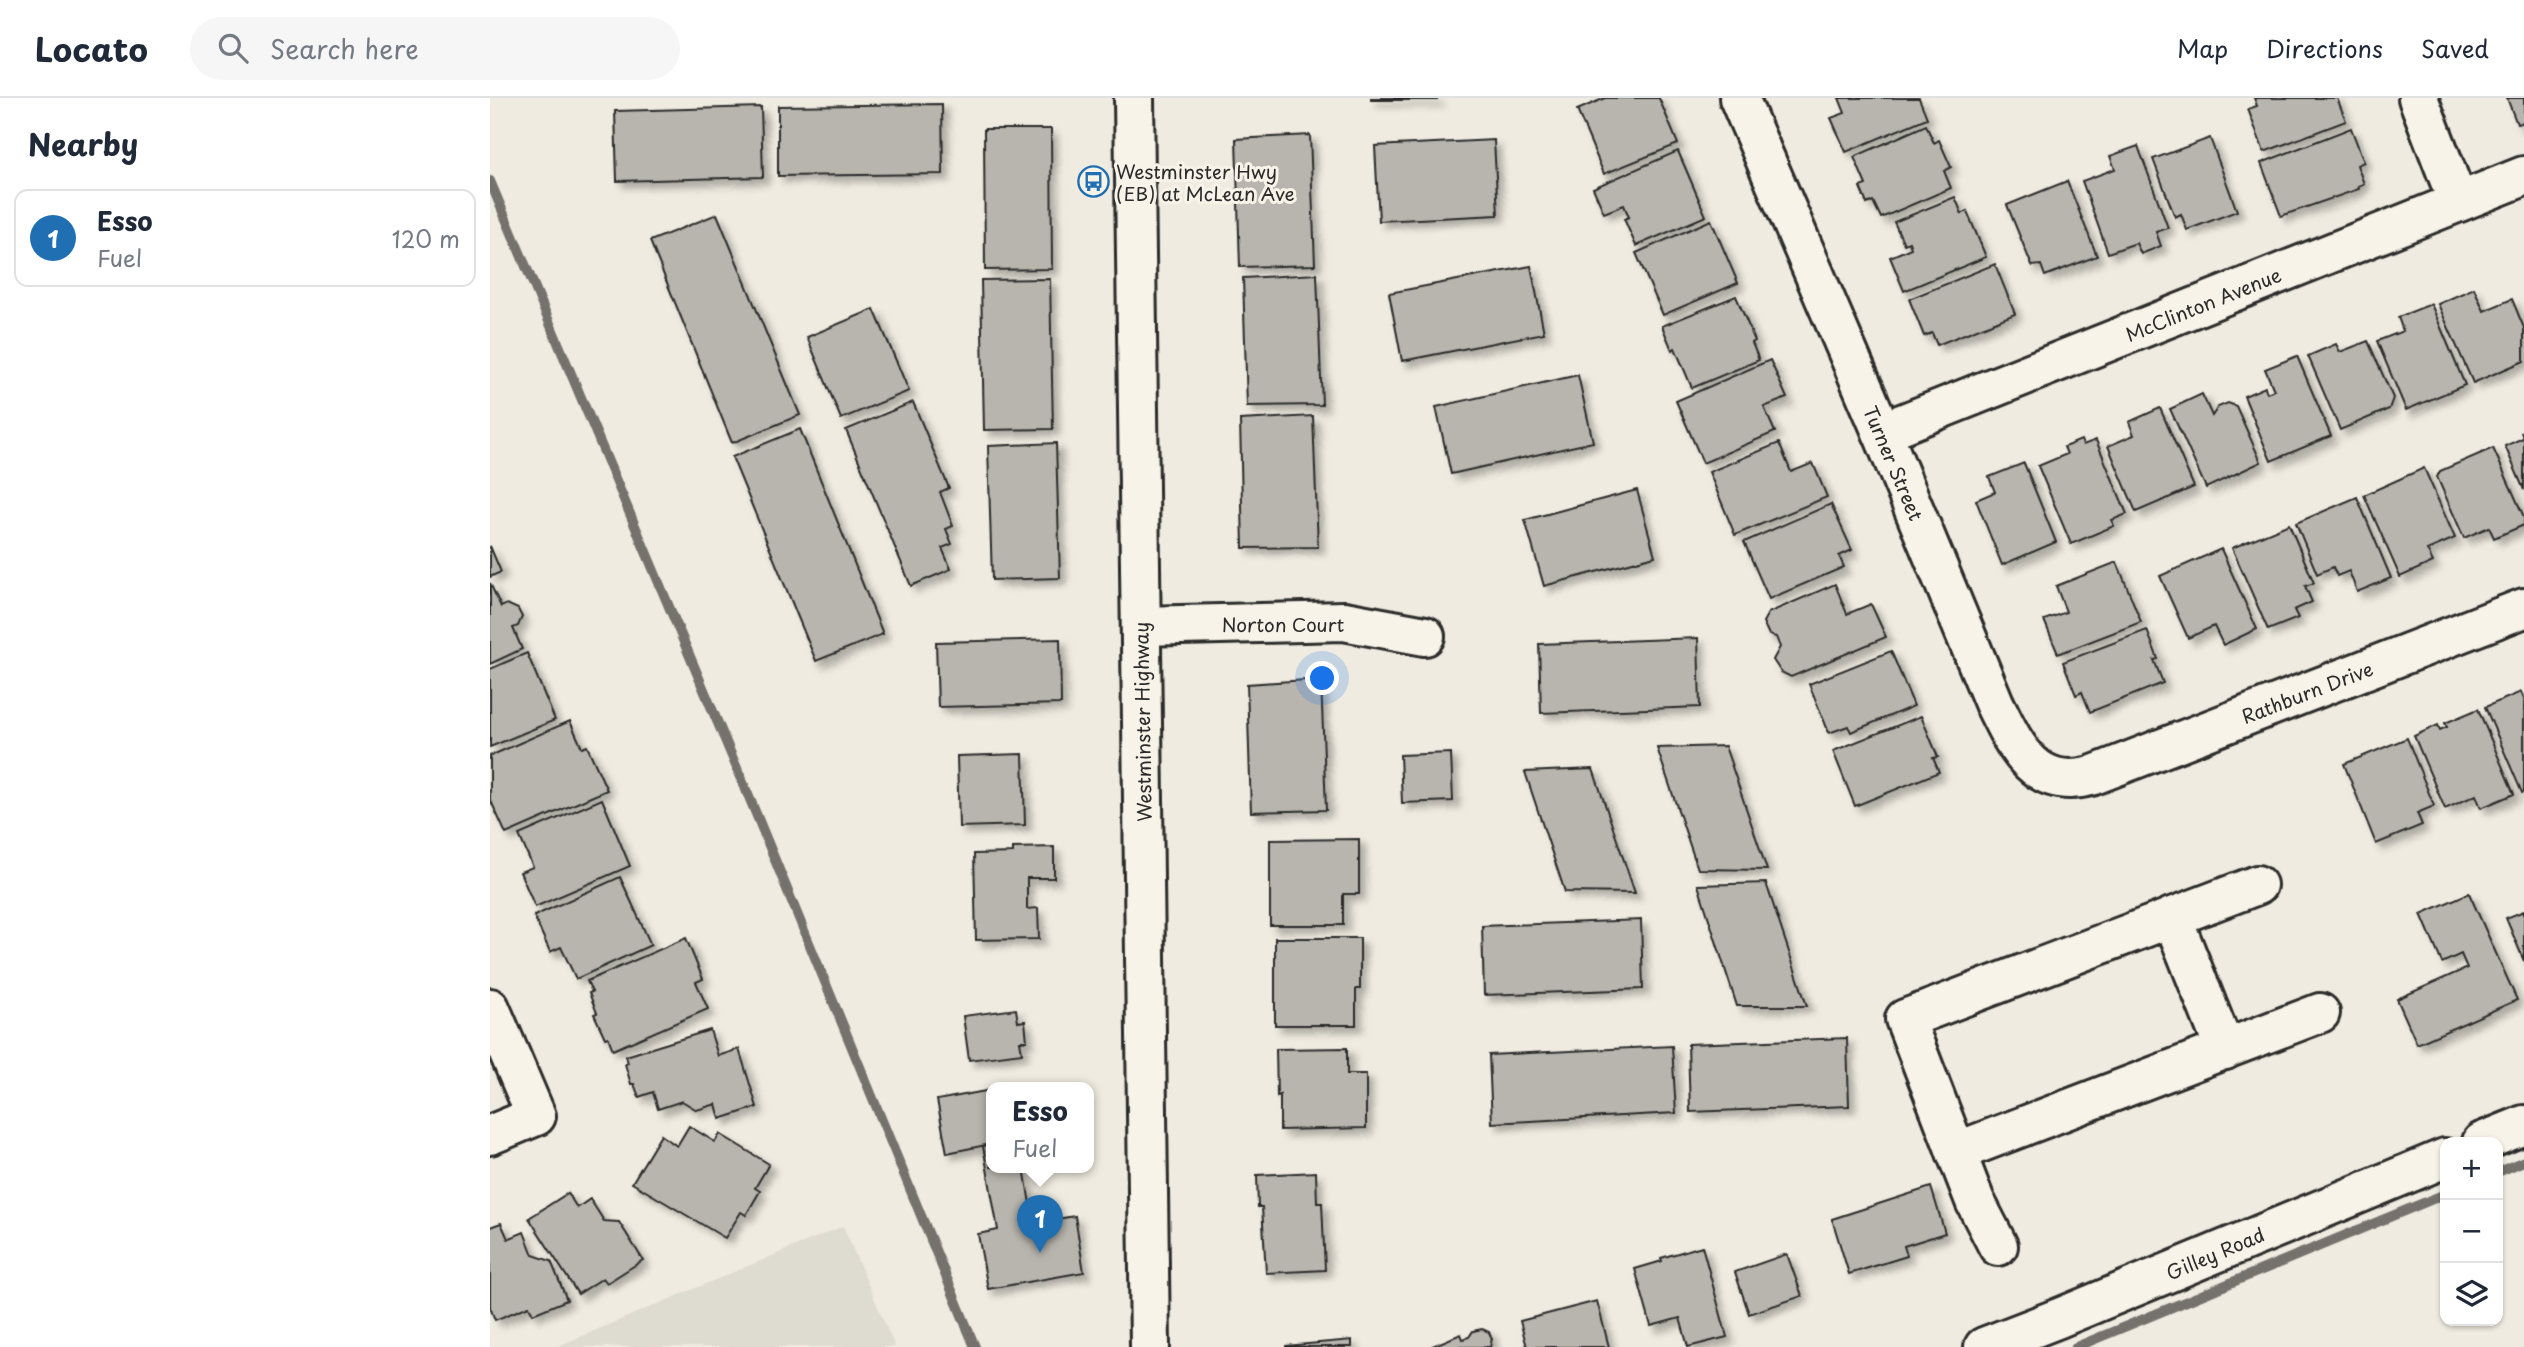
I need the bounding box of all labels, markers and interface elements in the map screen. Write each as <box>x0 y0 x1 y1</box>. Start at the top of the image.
search box <box>190 17 680 80</box>
text: Locato <box>35 23 148 73</box>
icon: search <box>214 29 252 67</box>
text: Search here <box>270 29 419 68</box>
text: Map <box>2177 30 2228 66</box>
text: Directions <box>2266 30 2383 66</box>
text: Saved <box>2421 30 2489 66</box>
text: Nearby <box>28 121 138 166</box>
place label: Westminster Hwy (EB) at McLean Ave <box>1116 157 1295 207</box>
bus stop icon: Westminster Hwy (EB) at McLean Ave <box>1076 165 1110 199</box>
text: Esso <box>97 201 153 240</box>
text: 1 <box>48 221 59 256</box>
text: 120 m <box>392 221 460 256</box>
text: Fuel <box>97 240 142 275</box>
street label: McClinton Avenue <box>2121 260 2285 348</box>
street label: Turner Street <box>1857 401 1931 525</box>
street label: Norton Court <box>1222 610 1345 638</box>
street label: Westminster Highway <box>1126 622 1158 822</box>
street label: Rathburn Drive <box>2237 654 2377 730</box>
your location <box>1305 661 1339 695</box>
popup <box>986 1082 1094 1173</box>
text: Esso <box>1012 1091 1068 1130</box>
text: Fuel <box>1012 1130 1057 1165</box>
map controls <box>2440 1137 2503 1326</box>
button: + <box>2440 1137 2503 1200</box>
pin: 1 <box>1017 1195 1063 1253</box>
button: − <box>2440 1200 2503 1263</box>
street label: Gilley Road <box>2161 1220 2269 1286</box>
button: layers <box>2440 1263 2503 1326</box>

